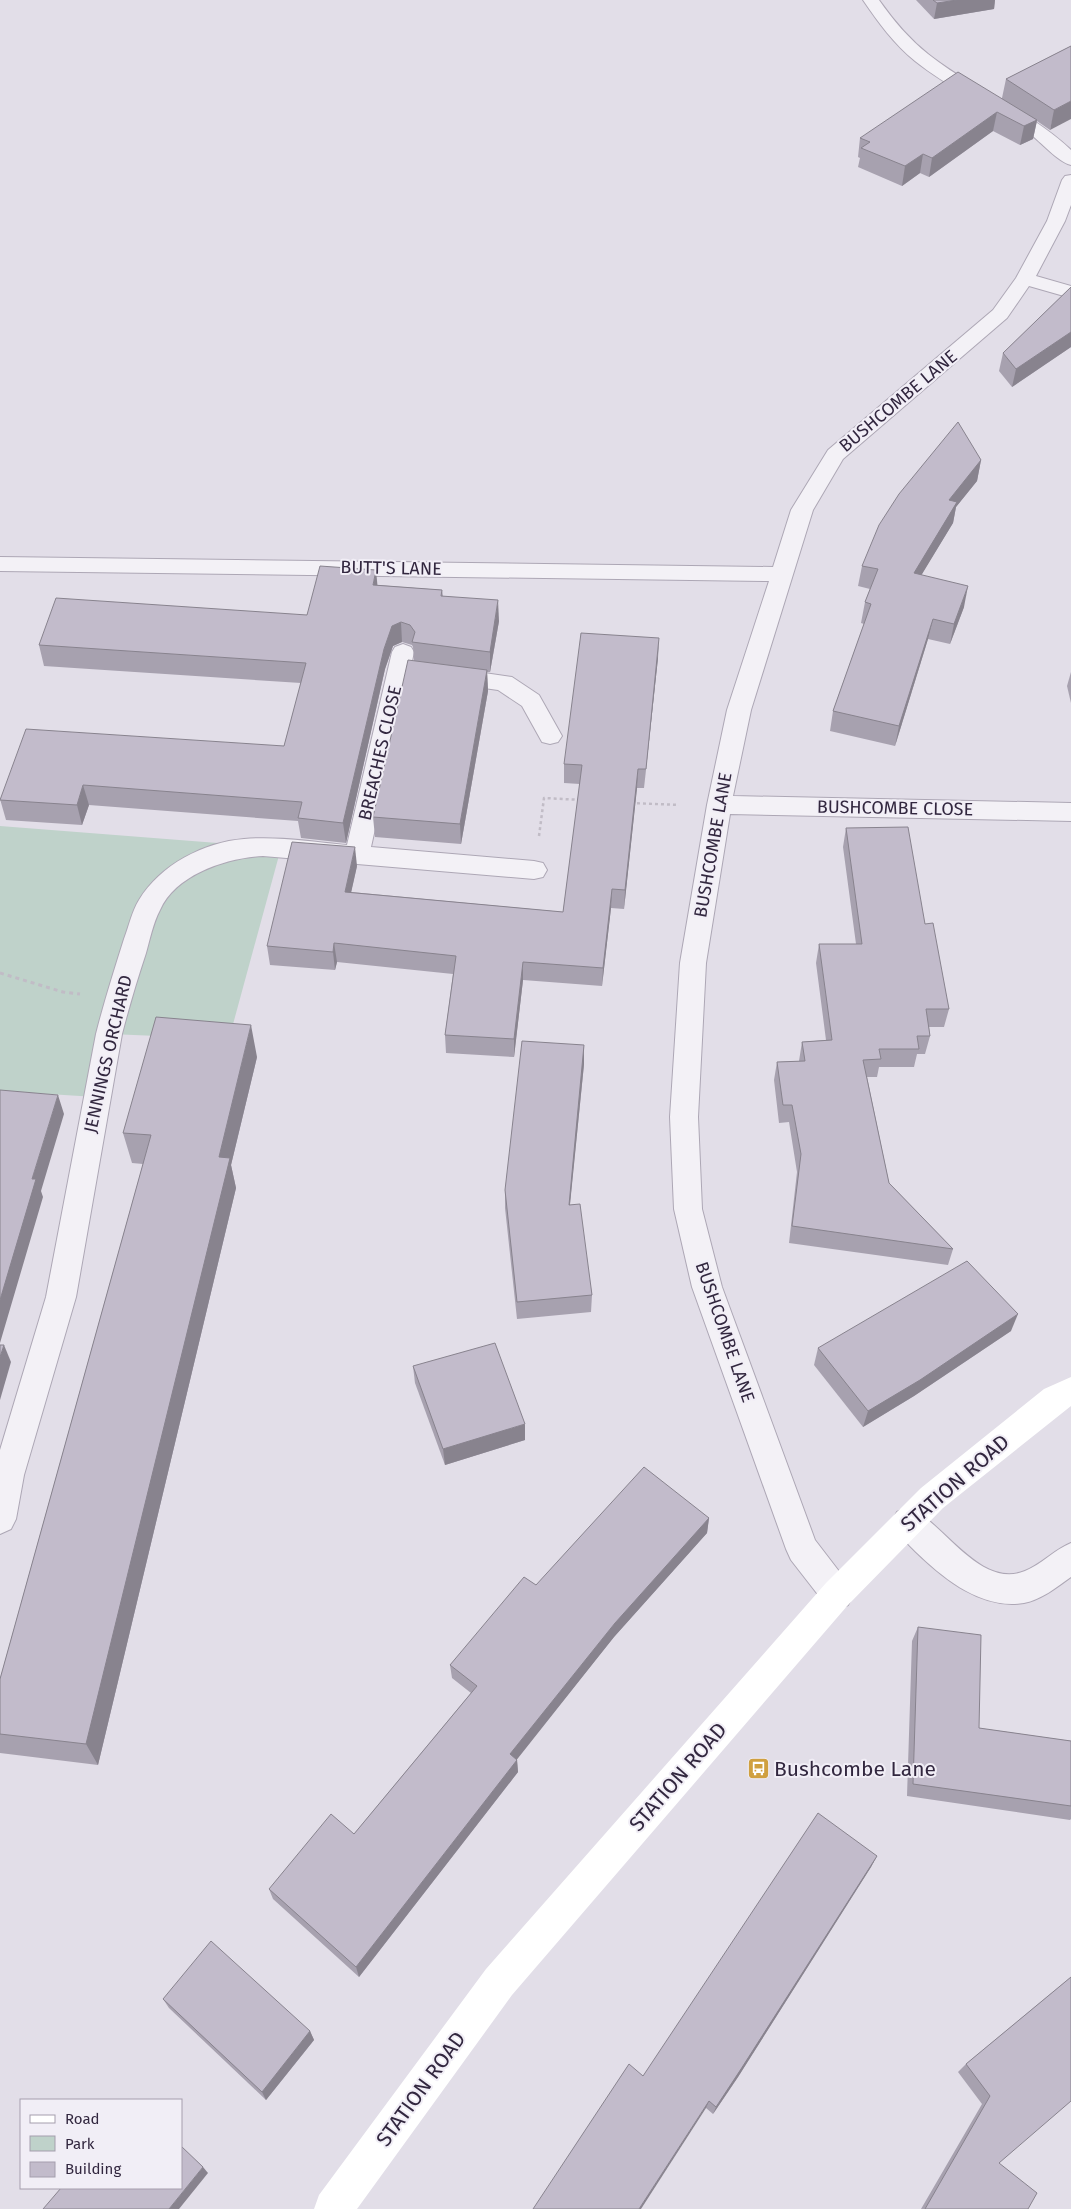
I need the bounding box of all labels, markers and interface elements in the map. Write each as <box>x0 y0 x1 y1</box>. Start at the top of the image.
street label: BUSHCOMBE LANE <box>834 345 962 457</box>
street label: BUTT'S LANE <box>340 556 442 580</box>
street label: BREACHES CLOSE <box>354 683 406 823</box>
street label: BUSHCOMBE LANE <box>689 771 737 919</box>
street label: BUSHCOMBE CLOSE <box>817 796 973 820</box>
street label: JENNINGS ORCHARD <box>79 973 137 1135</box>
street label: BUSHCOMBE LANE <box>691 1259 759 1405</box>
street label: STATION ROAD <box>895 1429 1015 1537</box>
street label: STATION ROAD <box>624 1717 732 1837</box>
place label: Bushcombe Lane <box>774 1756 936 1782</box>
bus stop icon: Bushcombe Lane <box>746 1757 770 1781</box>
street label: STATION ROAD <box>371 2026 471 2152</box>
legend <box>20 2099 182 2189</box>
text: Road <box>65 2110 100 2128</box>
text: Park <box>65 2135 95 2153</box>
text: Building <box>65 2160 121 2178</box>

